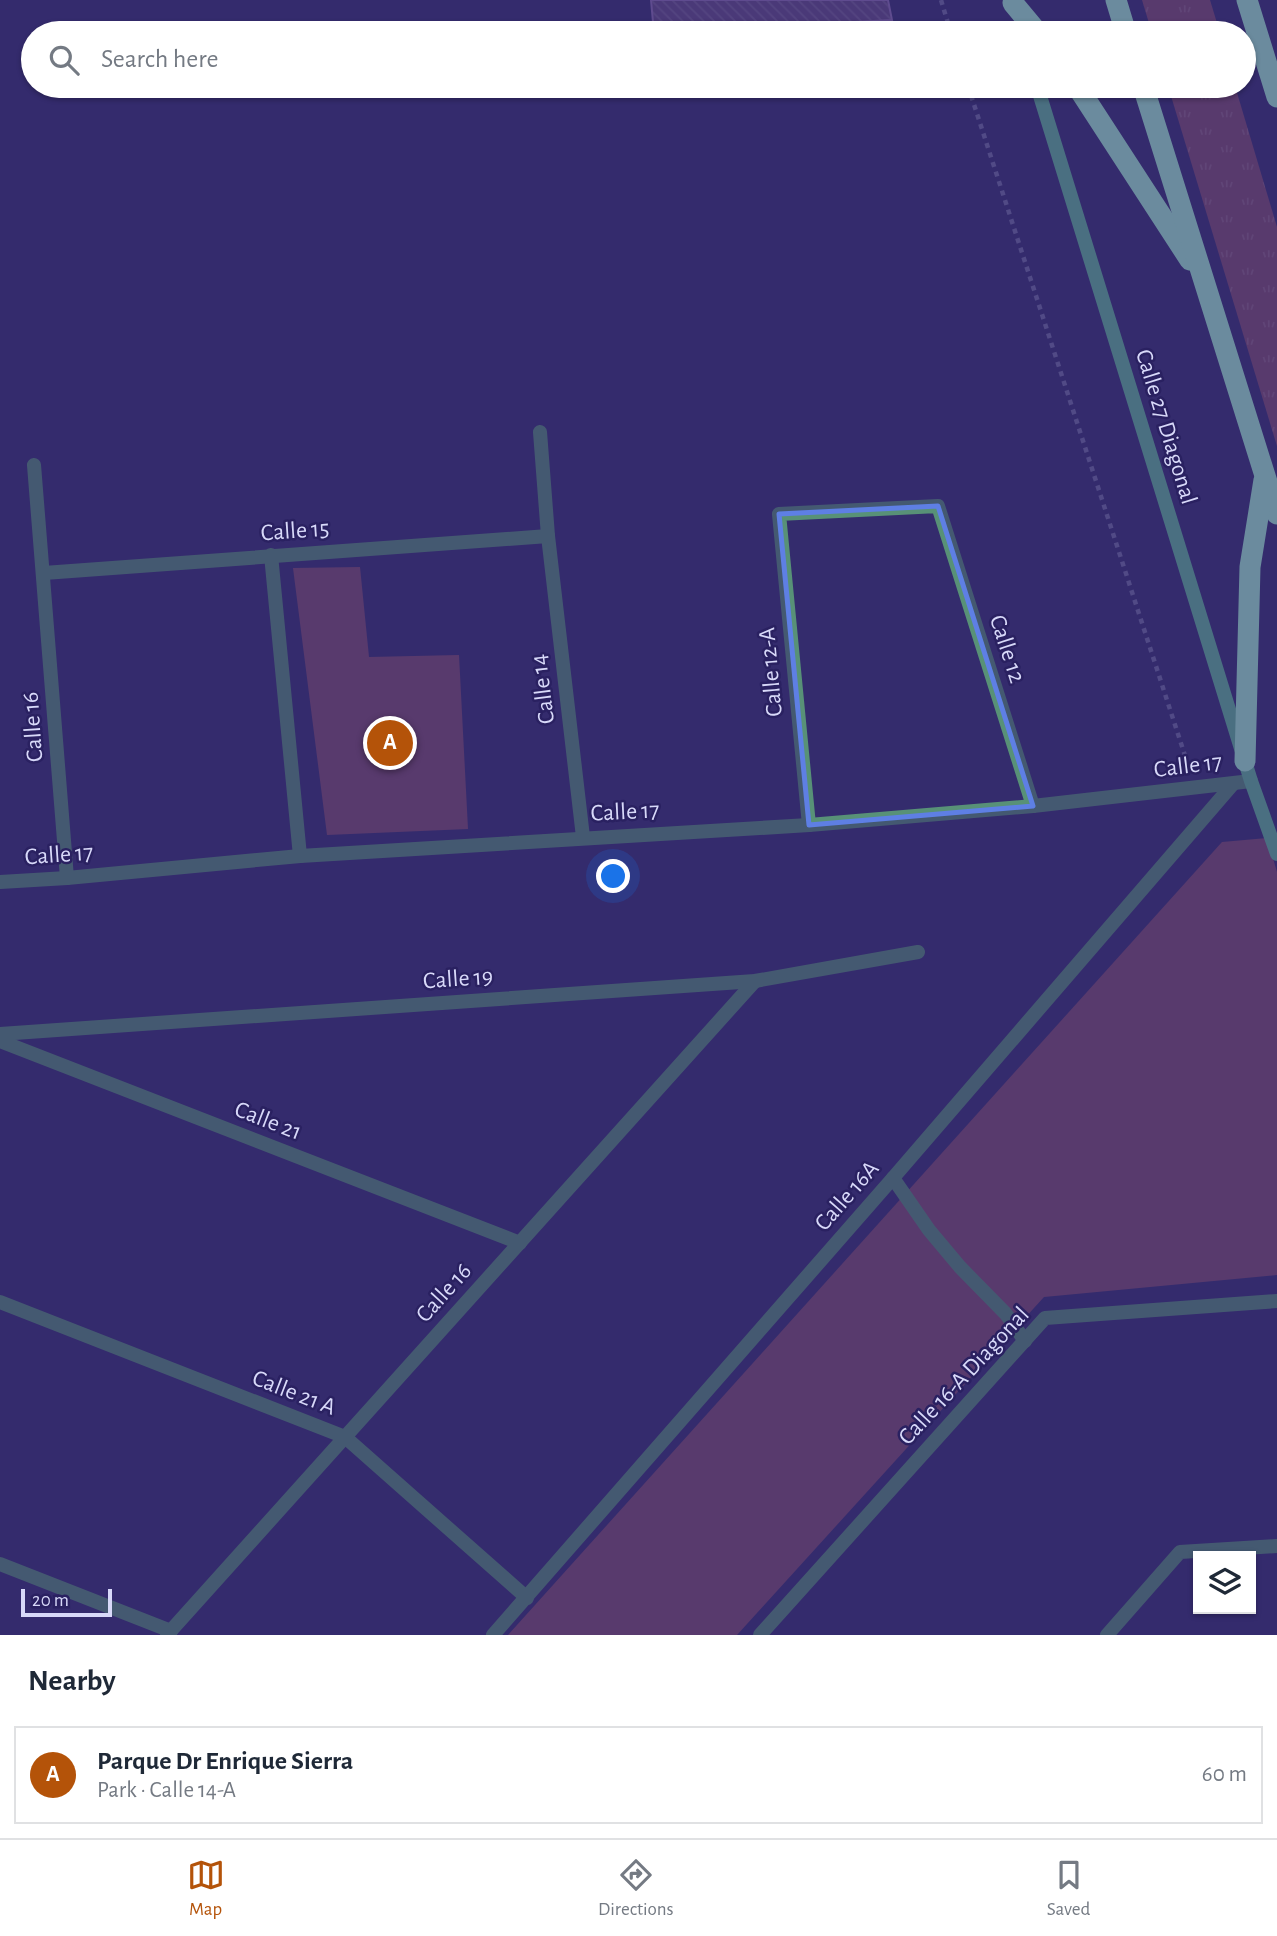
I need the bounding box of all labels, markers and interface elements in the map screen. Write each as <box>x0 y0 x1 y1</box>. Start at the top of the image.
search box <box>21 21 1256 98</box>
icon: search <box>45 41 83 79</box>
text: Search here <box>101 46 219 72</box>
street label: Calle 27 Diagonal <box>1131 347 1201 507</box>
street label: Calle 15 <box>260 517 330 545</box>
street label: Calle 12 <box>985 612 1029 686</box>
street label: Calle 12-A <box>755 626 787 718</box>
street label: Calle 14 <box>527 653 559 725</box>
street label: Calle 16 <box>19 691 47 763</box>
pin: A <box>367 717 413 769</box>
street label: Calle 17 <box>1152 750 1224 782</box>
street label: Calle 17 <box>590 798 660 826</box>
street label: Calle 17 <box>24 841 94 869</box>
your location <box>596 859 630 893</box>
street label: Calle 19 <box>422 965 494 993</box>
street label: Calle 21 <box>231 1097 305 1145</box>
street label: Calle 16A <box>810 1156 884 1236</box>
street label: Calle 16 <box>412 1259 476 1327</box>
street label: Calle 16-A Diagonal <box>894 1302 1034 1450</box>
street label: Calle 21 A <box>249 1366 339 1420</box>
map controls <box>1193 1551 1256 1614</box>
button: layers <box>1193 1551 1256 1614</box>
scale bar <box>21 1586 112 1618</box>
text: 20 m <box>32 1591 69 1610</box>
text: Nearby <box>28 1666 116 1696</box>
text: Parque Dr Enrique Sierra <box>97 1748 353 1774</box>
text: A <box>46 1763 60 1786</box>
text: 60 m <box>1202 1763 1247 1786</box>
text: Park · Calle 14-A <box>97 1779 236 1802</box>
tab: Map <box>187 1856 225 1921</box>
tab: Directions <box>598 1856 674 1921</box>
tab: Saved <box>1047 1856 1090 1921</box>

